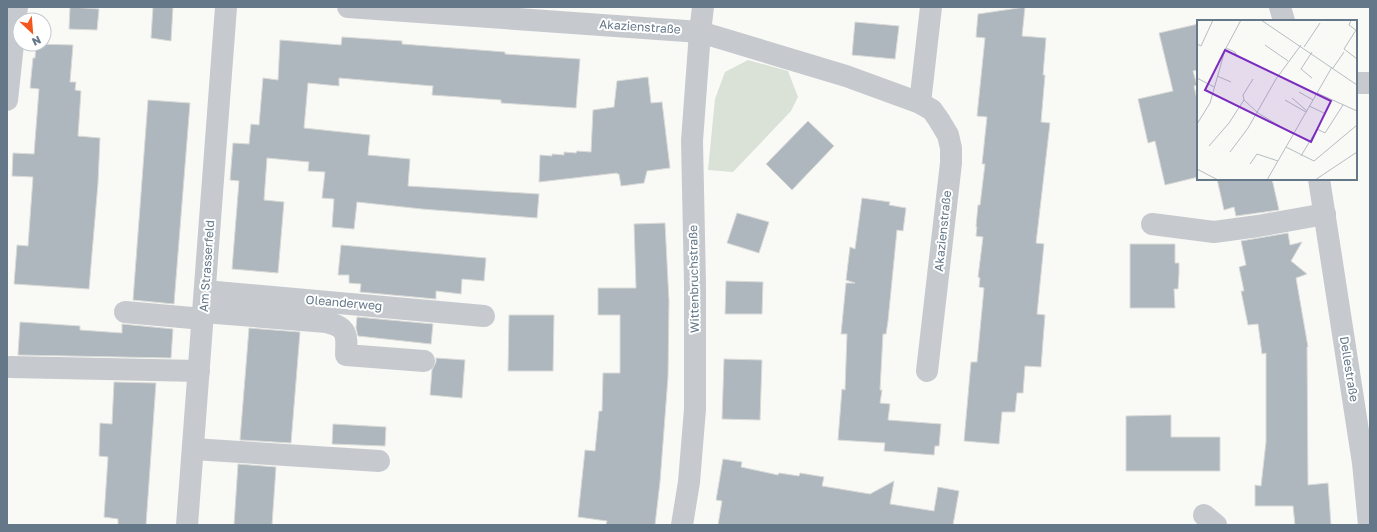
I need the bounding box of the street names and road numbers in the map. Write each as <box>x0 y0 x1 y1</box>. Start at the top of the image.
street label: Akazienstraße <box>599 16 681 37</box>
street label: Akazienstraße <box>931 190 954 272</box>
street label: Am Strasserfeld <box>196 219 217 312</box>
street label: Wittenbruchstraße <box>685 225 702 333</box>
street label: Oleanderweg <box>305 292 383 313</box>
street label: Dellestraße <box>1337 335 1362 403</box>

